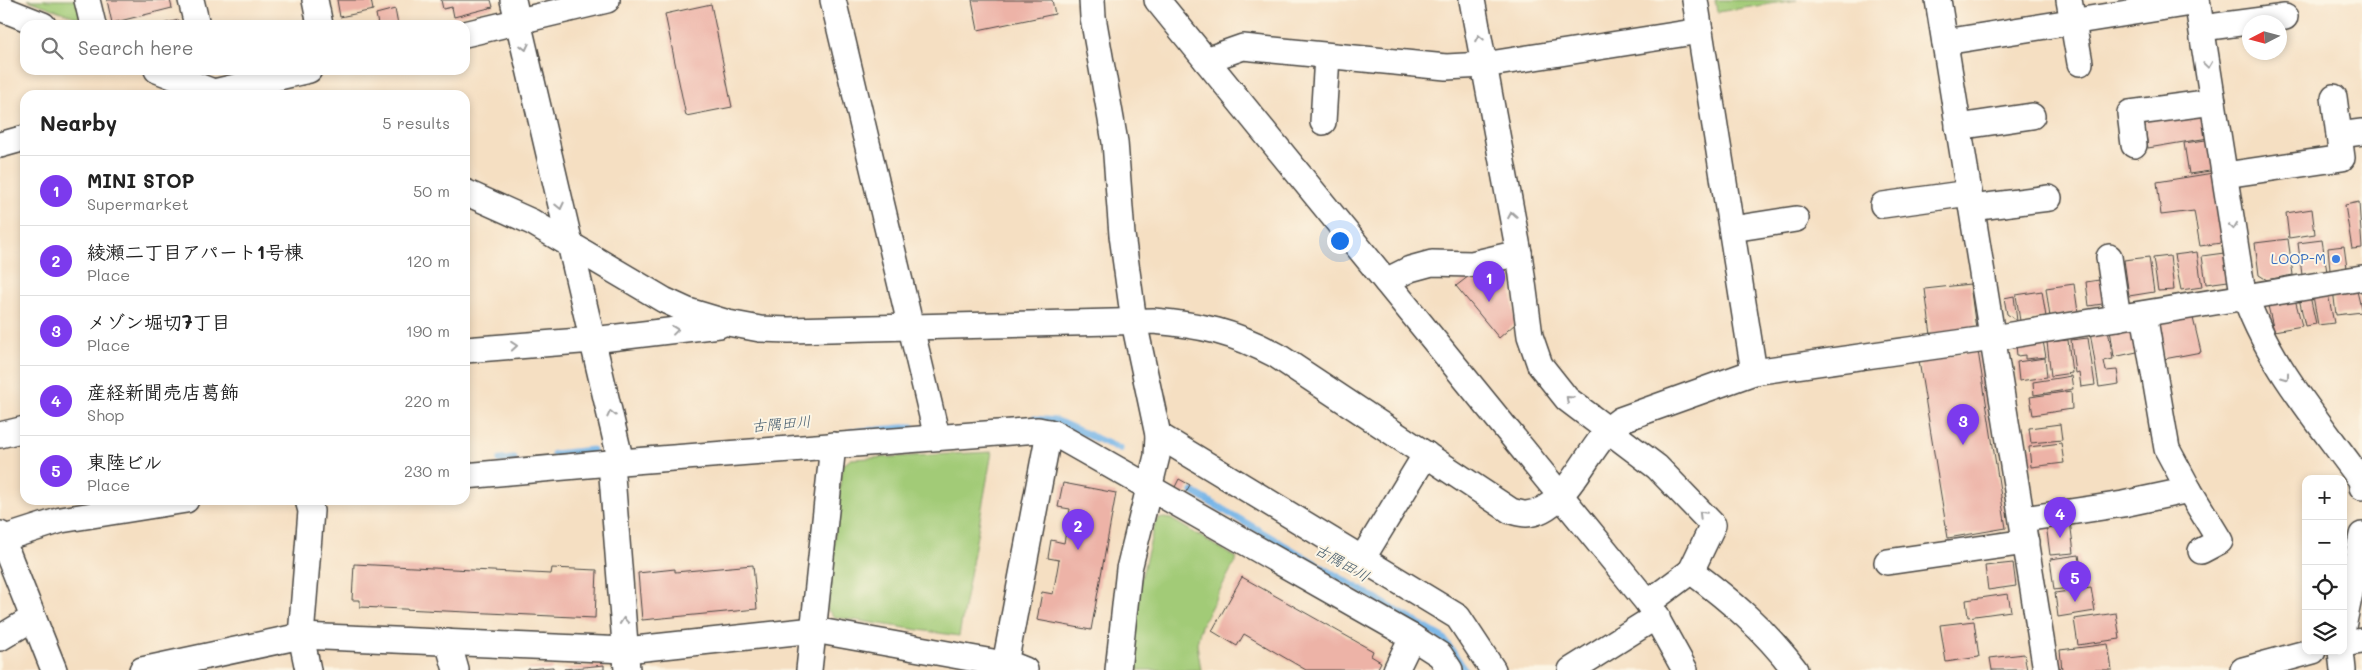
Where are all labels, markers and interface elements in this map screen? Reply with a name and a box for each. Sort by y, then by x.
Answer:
north arrow [2242,15,2287,60]
search box [20,20,470,75]
icon: search [38,34,66,62]
one-way arrow [1475,34,1485,43]
text: Search here [78,35,194,60]
one-way arrow [519,43,530,52]
one-way arrow [2202,62,2213,70]
text: Nearby [40,109,117,136]
text: 5 results [382,112,450,133]
text: MINI STOP [87,168,195,193]
text: 1 [52,180,60,201]
text: 50 m [413,180,450,201]
text: Supermarket [87,193,189,214]
one-way arrow [554,201,565,210]
one-way arrow [1507,211,1517,220]
one-way arrow [2227,222,2237,230]
your location [1327,228,1353,254]
text: 綾瀬二丁目アパート1号棟 [87,239,303,264]
place label: LOOP-M [2271,249,2326,268]
text: 2 [52,250,60,271]
text: 120 m [406,250,450,271]
marker: LOOP-M [2330,253,2342,265]
pin: 1 [1473,261,1505,302]
text: Place [87,264,130,285]
text: メゾン堀切7丁目 [87,309,231,334]
text: 3 [51,320,61,341]
text: 190 m [406,320,450,341]
one-way arrow [672,325,680,336]
text: Place [87,334,130,355]
one-way arrow [510,341,518,352]
one-way arrow [2280,371,2289,381]
text: 産経新聞売店葛飾 [87,379,239,404]
text: 4 [51,390,61,411]
text: 220 m [404,390,450,411]
one-way arrow [1565,396,1574,405]
text: Shop [87,404,124,425]
pin: 3 [1947,404,1979,445]
one-way arrow [606,410,617,419]
water label: 古隅田川 [750,410,812,436]
text: 東陸ビル [87,449,163,474]
text: 5 [51,460,61,481]
text: 230 m [404,460,450,481]
text: Place [87,474,130,495]
map controls [2302,475,2347,655]
button: + [2302,475,2347,520]
pin: 4 [2044,497,2076,538]
pin: 2 [1062,509,1094,550]
one-way arrow [1699,511,1708,520]
button: − [2302,520,2347,565]
water label: 古隅田川 [1312,538,1373,586]
pin: 5 [2059,561,2091,602]
button: locate [2302,565,2347,610]
button: layers [2302,610,2347,655]
one-way arrow [618,617,629,625]

